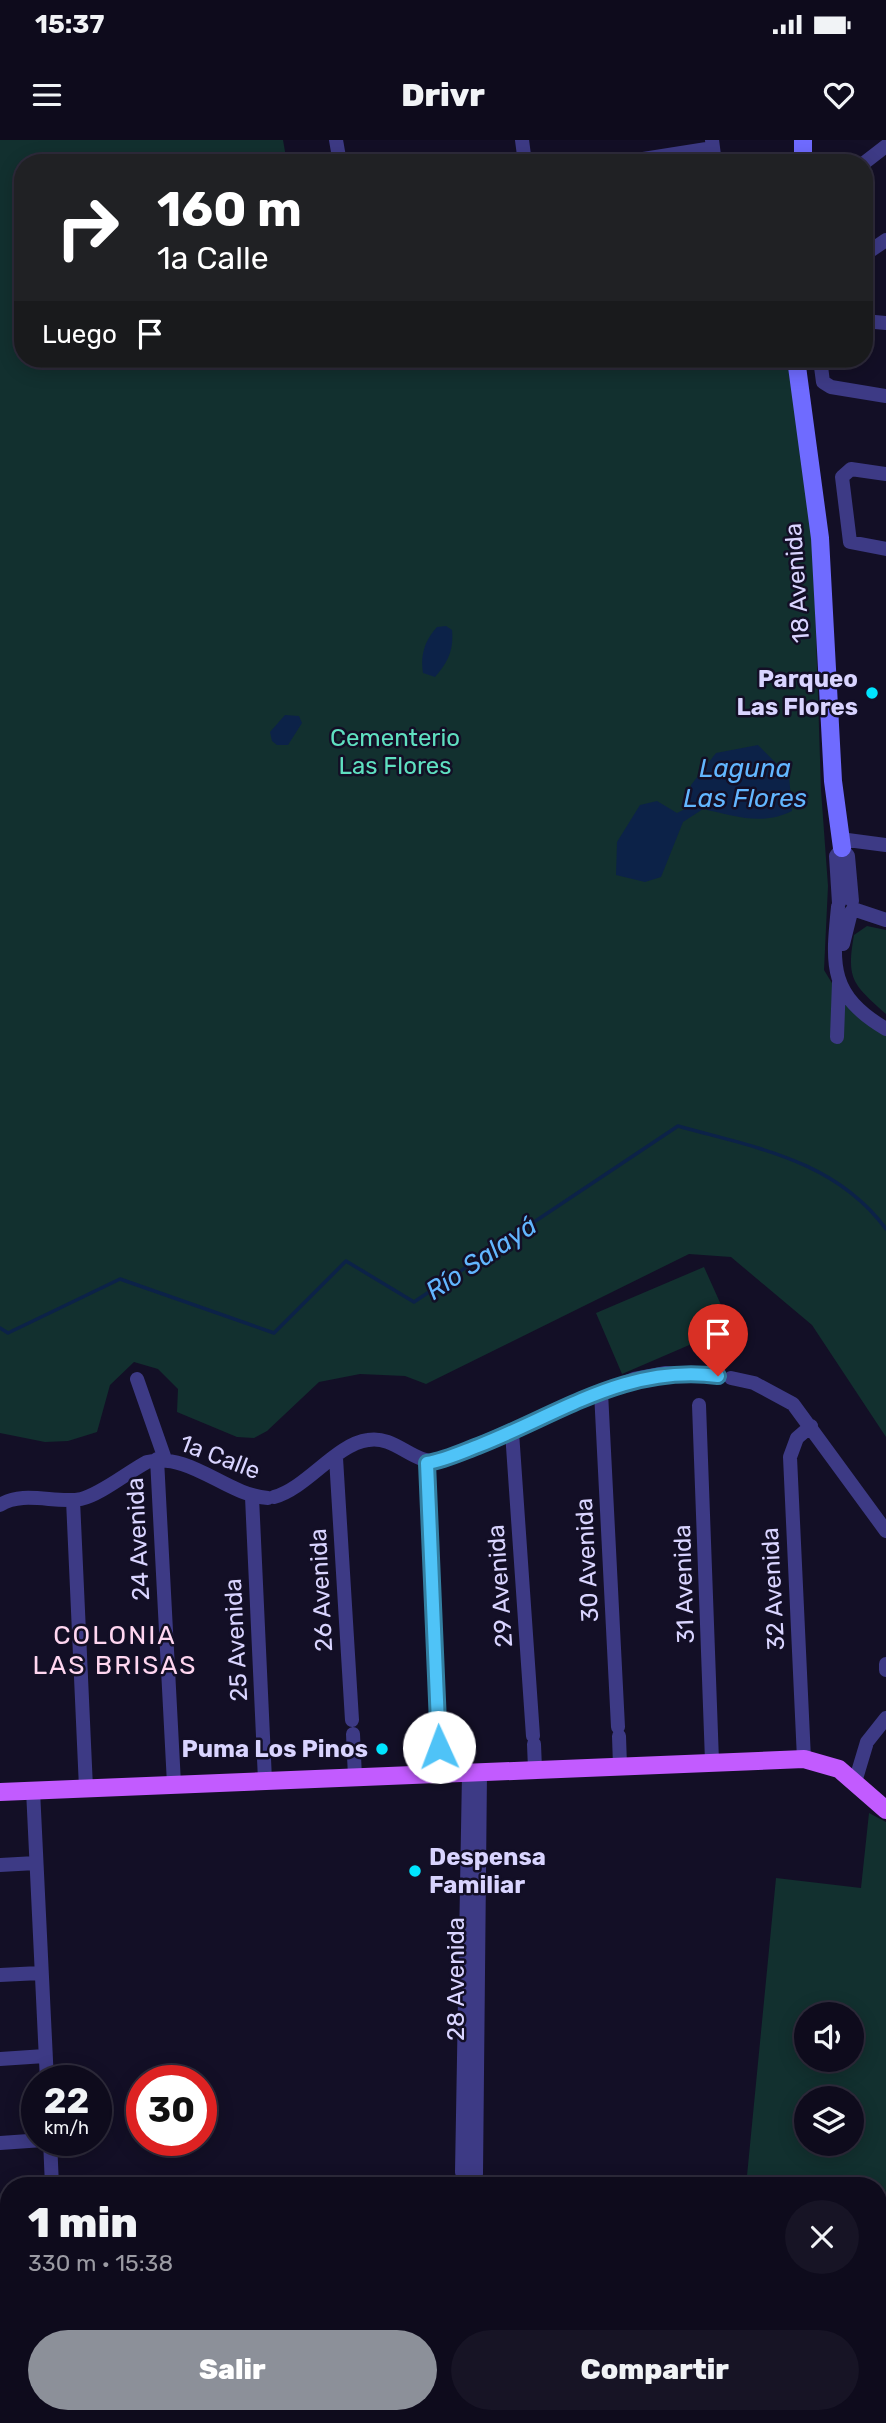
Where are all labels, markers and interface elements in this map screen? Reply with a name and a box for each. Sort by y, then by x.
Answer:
text: 15:37 [35,9,104,40]
icon: menu [28,76,66,114]
text: Drivr [401,76,485,114]
icon: heart [820,76,858,114]
text: 160 m [157,180,302,238]
icon: right [42,182,133,273]
text: 1a Calle [157,239,269,277]
icon: arrive [131,315,169,353]
text: Luego [42,319,117,350]
street label: 18 Avenida [779,522,815,644]
place label: Parqueo Las Flores [736,665,858,721]
marker: Parqueo Las Flores [864,685,880,701]
park label: Cementerio Las Flores [330,724,460,780]
water label: Laguna Las Flores [683,753,807,814]
water label: Río Salayá [420,1210,543,1307]
pin [688,1304,748,1376]
icon: arrive [699,1315,737,1353]
street label: 1a Calle [176,1429,264,1485]
street label: 24 Avenida [121,1477,155,1601]
street label: 30 Avenida [570,1497,604,1623]
street label: 29 Avenida [482,1524,518,1648]
street label: 31 Avenida [668,1524,700,1644]
street label: 32 Avenida [756,1527,790,1651]
street label: 26 Avenida [304,1528,338,1652]
street label: 25 Avenida [219,1578,253,1702]
district label: COLONIA LAS BRISAS [32,1620,198,1681]
position arrow [402,1710,476,1784]
place label: Puma Los Pinos [181,1735,368,1763]
marker: Puma Los Pinos [374,1741,390,1757]
place label: Despensa Familiar [429,1843,546,1899]
marker: Despensa Familiar [407,1863,423,1879]
street label: 28 Avenida [442,1917,470,2041]
map controls [794,2002,864,2156]
button: sound [794,2002,864,2072]
speed limit sign: 30 [126,2065,217,2156]
text: 22 [44,2080,89,2122]
button: layers [794,2086,864,2156]
text: km/h [44,2117,89,2139]
text: 1 min [28,2198,138,2248]
button: close [785,2200,859,2274]
text: 330 m · 15:38 [28,2249,173,2277]
button: Salir [28,2330,437,2410]
button: Compartir [451,2330,859,2410]

